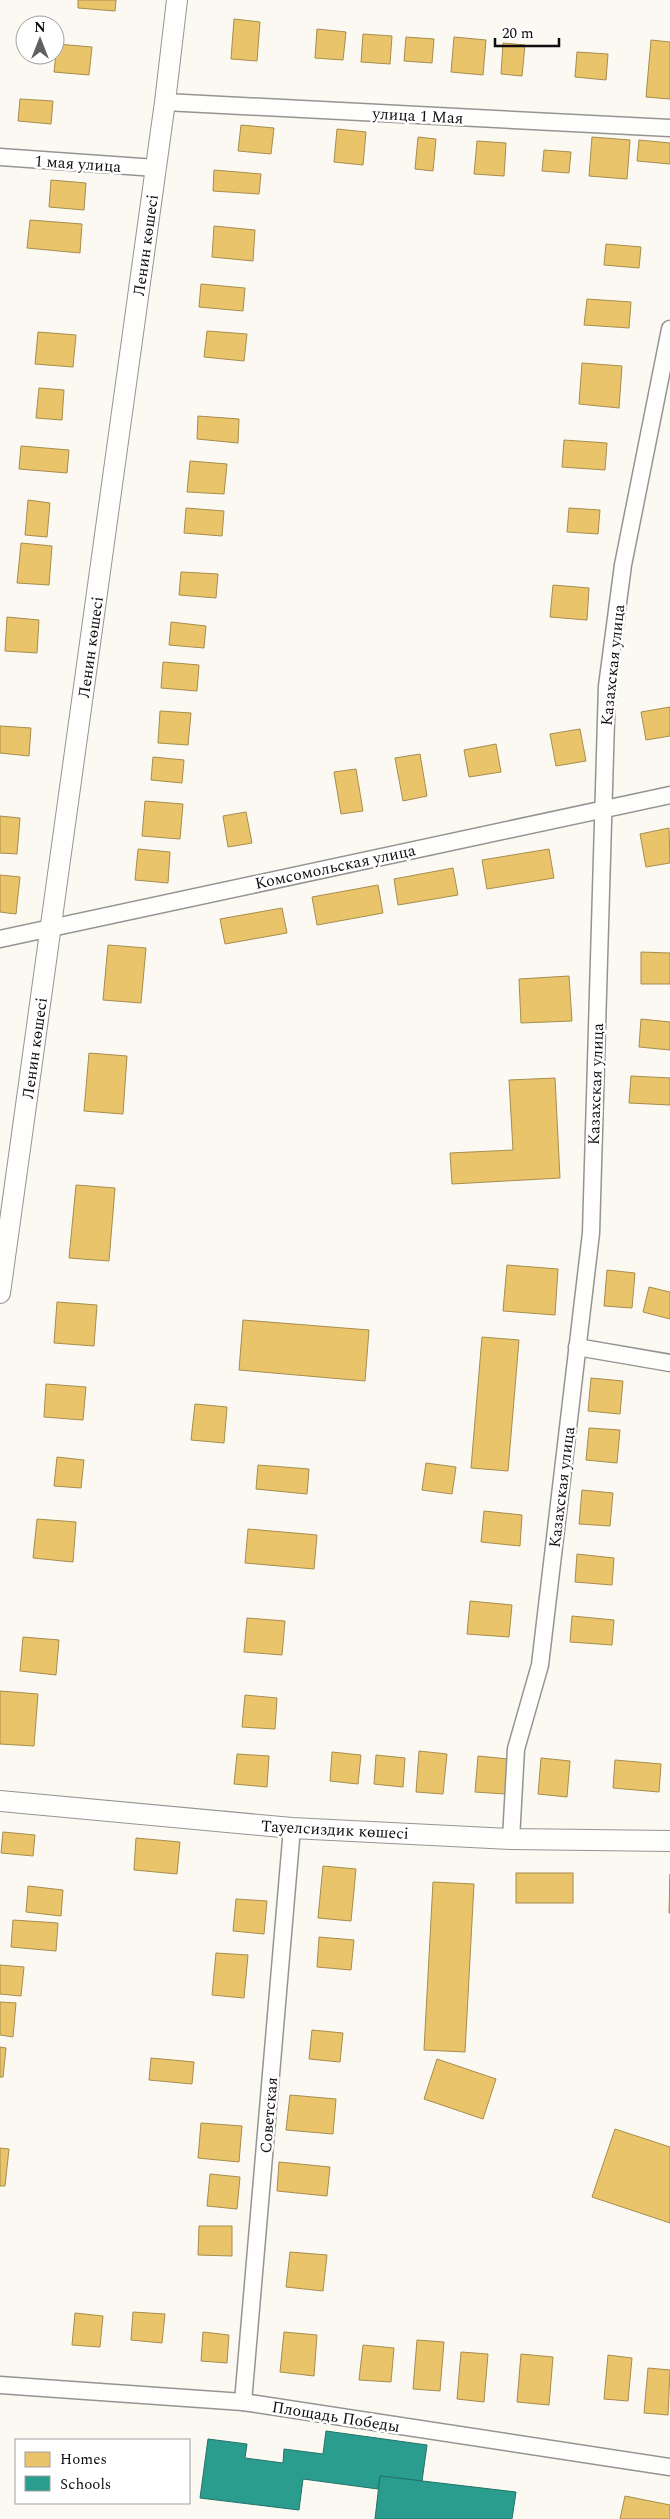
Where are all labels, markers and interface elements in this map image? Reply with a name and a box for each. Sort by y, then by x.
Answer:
north arrow [15,15,65,65]
scale bar [495,15,559,47]
text: N [34,17,46,38]
text: 20 m [502,22,534,45]
street label: улица 1 Мая [371,102,464,130]
street label: 1 мая улица [34,149,122,179]
street label: Ленин көшесі [127,193,165,297]
street label: Ленин көшесі [72,595,110,699]
street label: Казахская улица [595,603,631,727]
street label: Комсомольская улица [253,838,418,896]
street label: Ленин көшесі [16,996,54,1100]
street label: Казахская улица [582,1023,610,1145]
street label: Казахская улица [543,1425,581,1549]
street label: Тауелсиздик көшесі [260,1814,409,1846]
street label: Советская [254,2076,284,2154]
street label: Площадь Победы [270,2395,402,2439]
legend [15,2439,190,2504]
text: Homes [60,2448,107,2471]
text: Schools [60,2473,111,2496]

